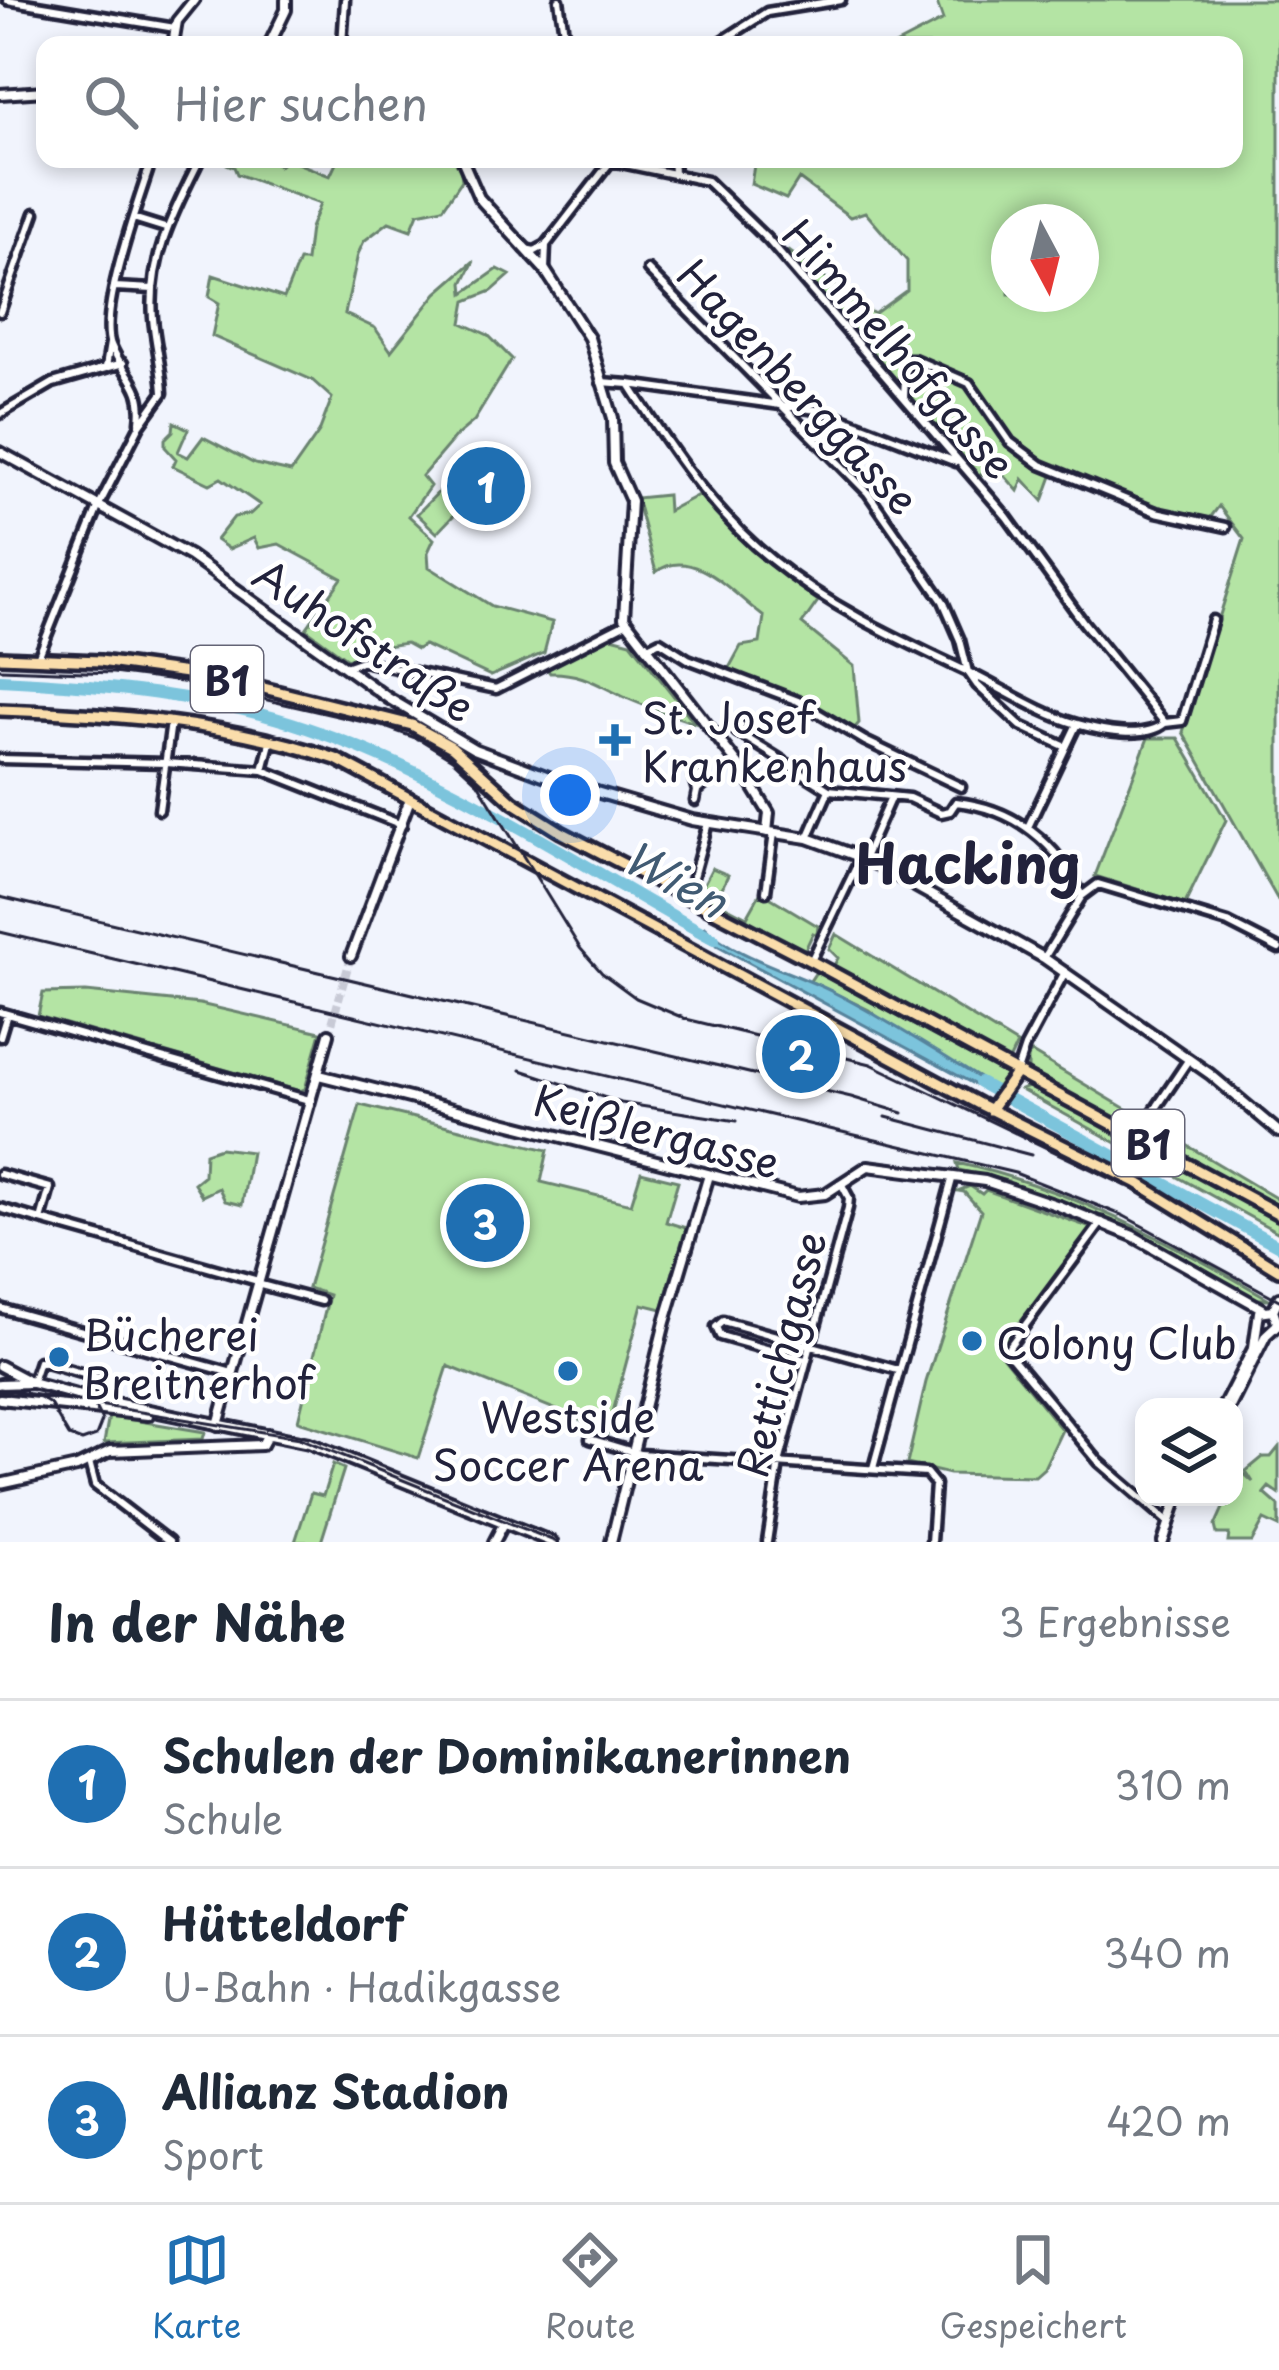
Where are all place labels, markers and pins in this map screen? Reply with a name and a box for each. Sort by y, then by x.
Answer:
pin: 1 [447,441,525,531]
place label: St. Josef Krankenhaus [642,685,907,796]
marker: St. Josef Krankenhaus [599,724,631,756]
pin: 2 [762,1009,840,1099]
pin: 3 [446,1178,524,1268]
place label: Bücherei Breitnerhof [83,1302,316,1413]
place label: Colony Club [996,1310,1237,1373]
marker: Colony Club [959,1328,985,1354]
marker: Bücherei Breitnerhof [46,1344,72,1370]
marker: Westside Soccer Arena [555,1358,581,1384]
place label: Westside Soccer Arena [432,1384,704,1495]

